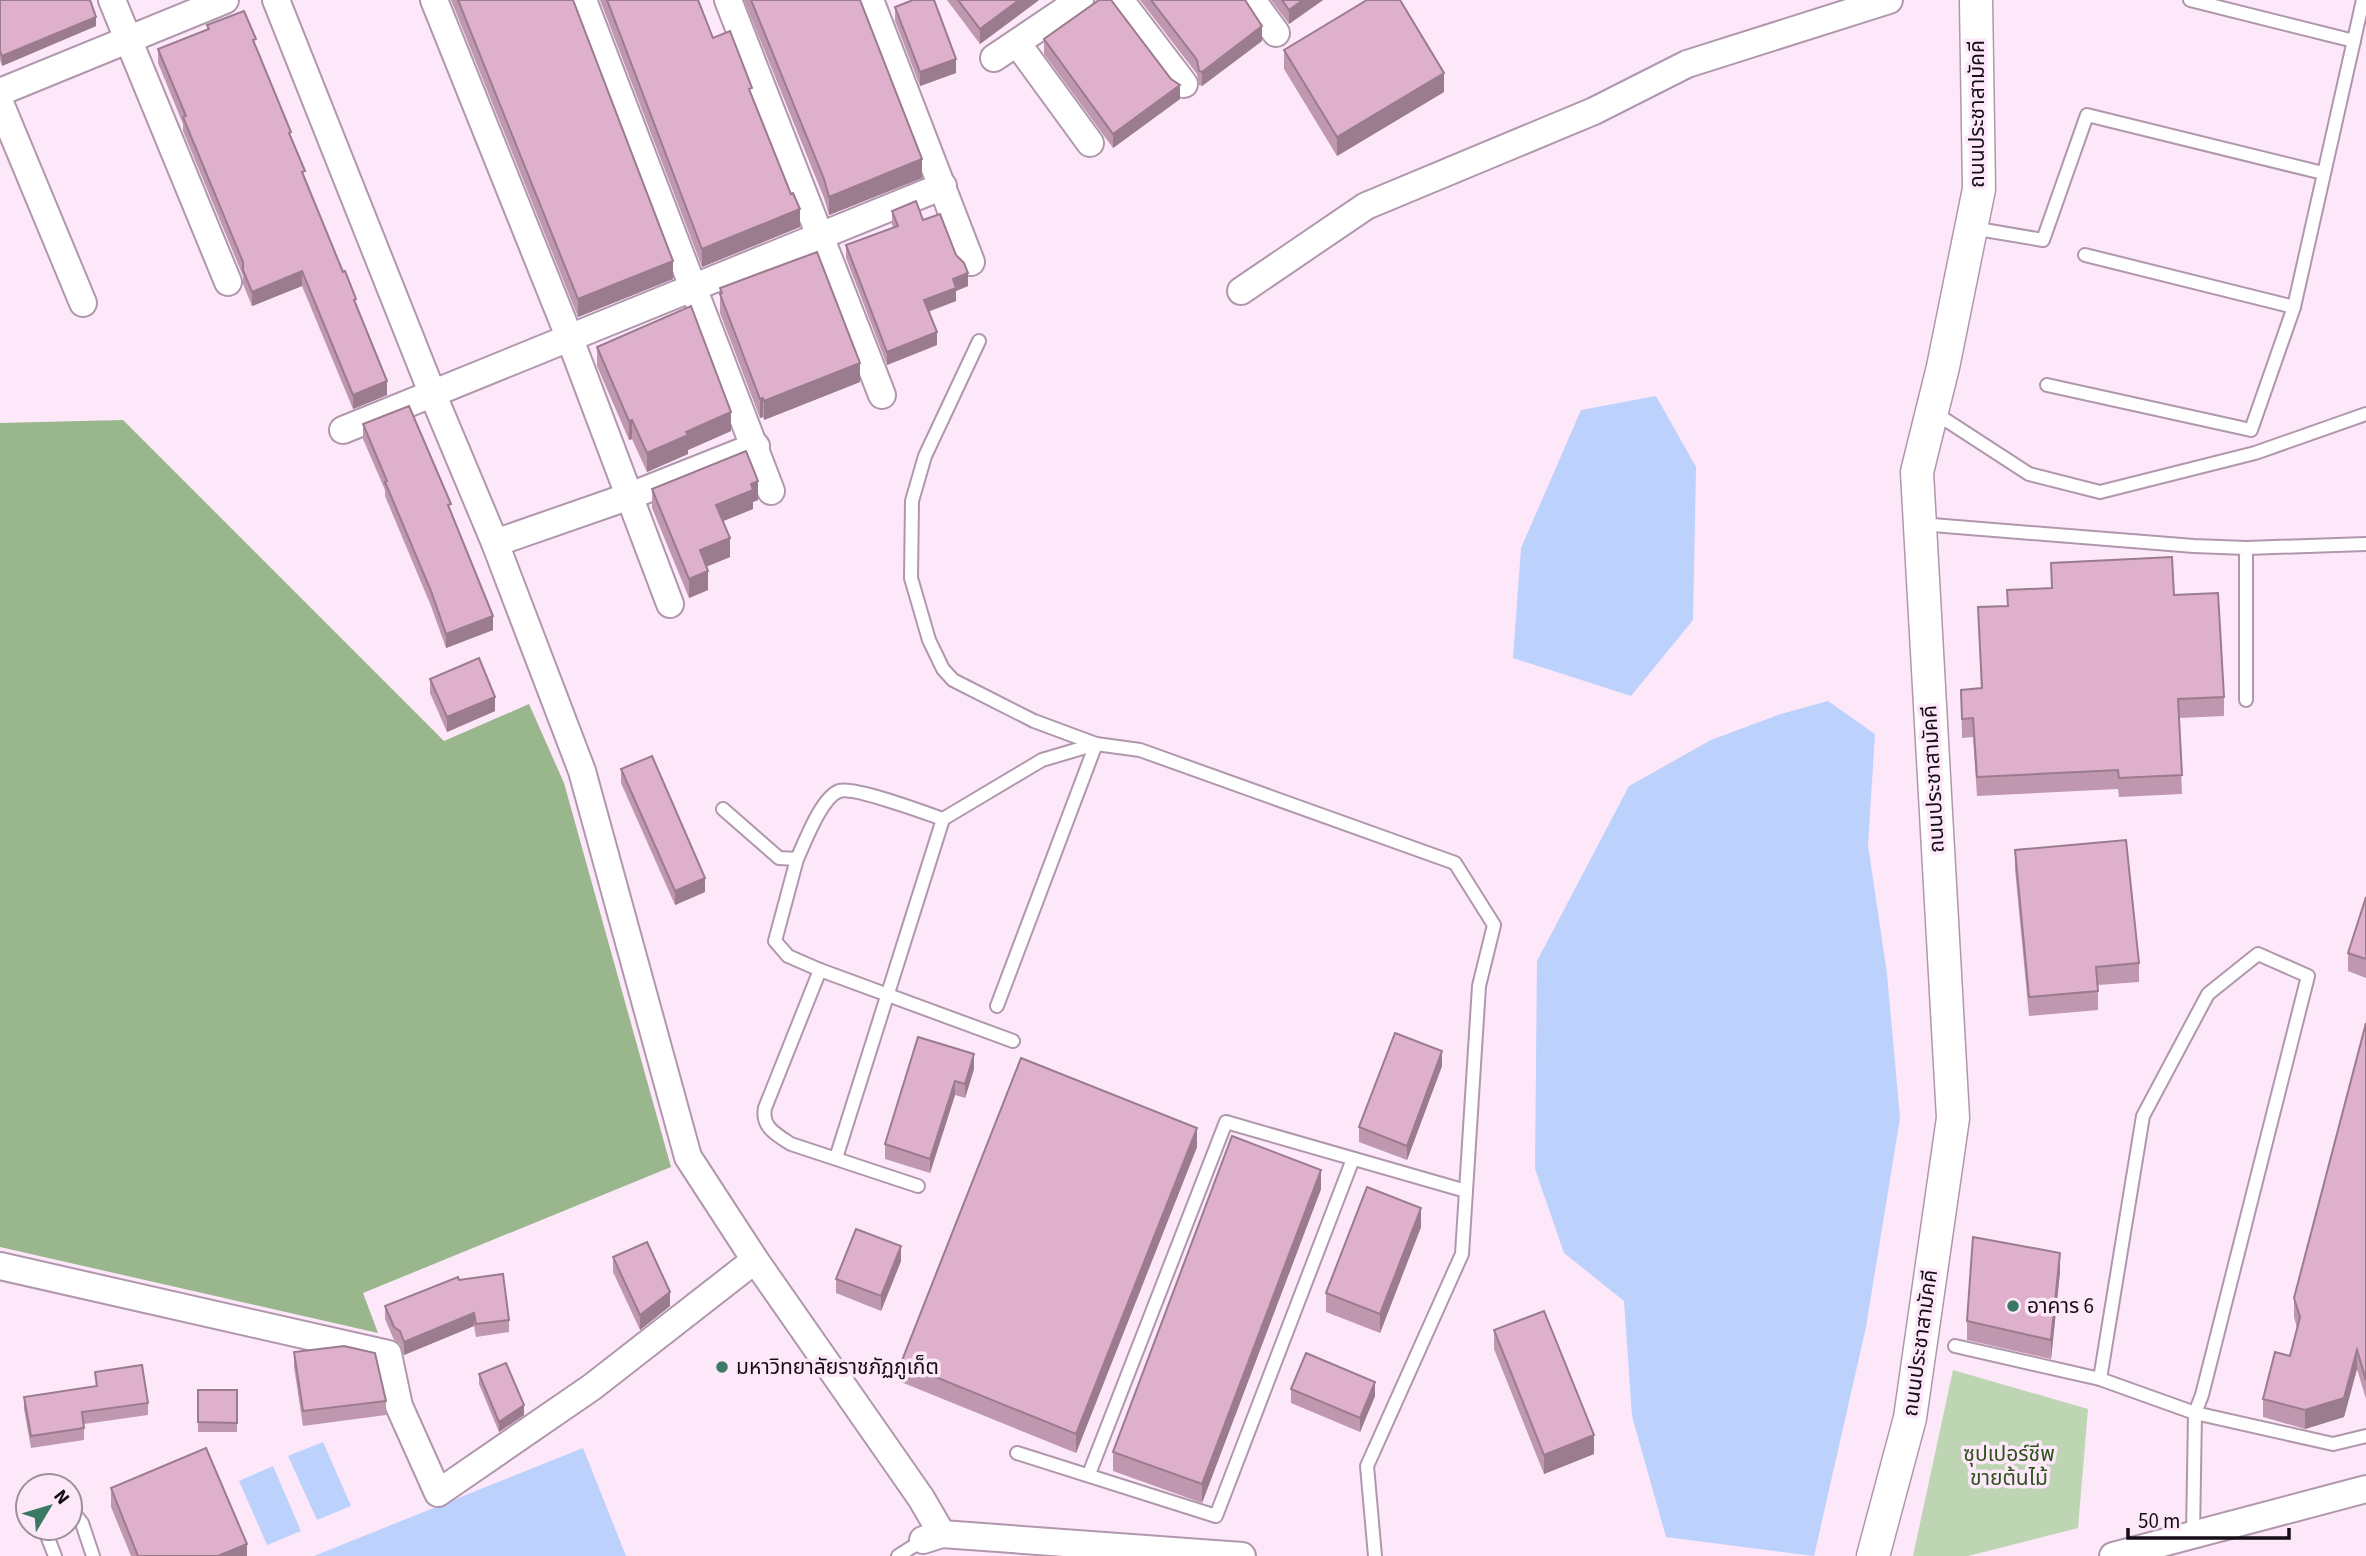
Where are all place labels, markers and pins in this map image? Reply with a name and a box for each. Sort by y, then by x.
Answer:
place label: อาคาร 6 [2027,1291,2094,1321]
marker: อาคาร 6 [2005,1298,2021,1314]
place label: มหาวิทยาลัยราชภัฏภูเก็ต [736,1352,939,1382]
marker: มหาวิทยาลัยราชภัฏภูเก็ต [714,1359,730,1375]

